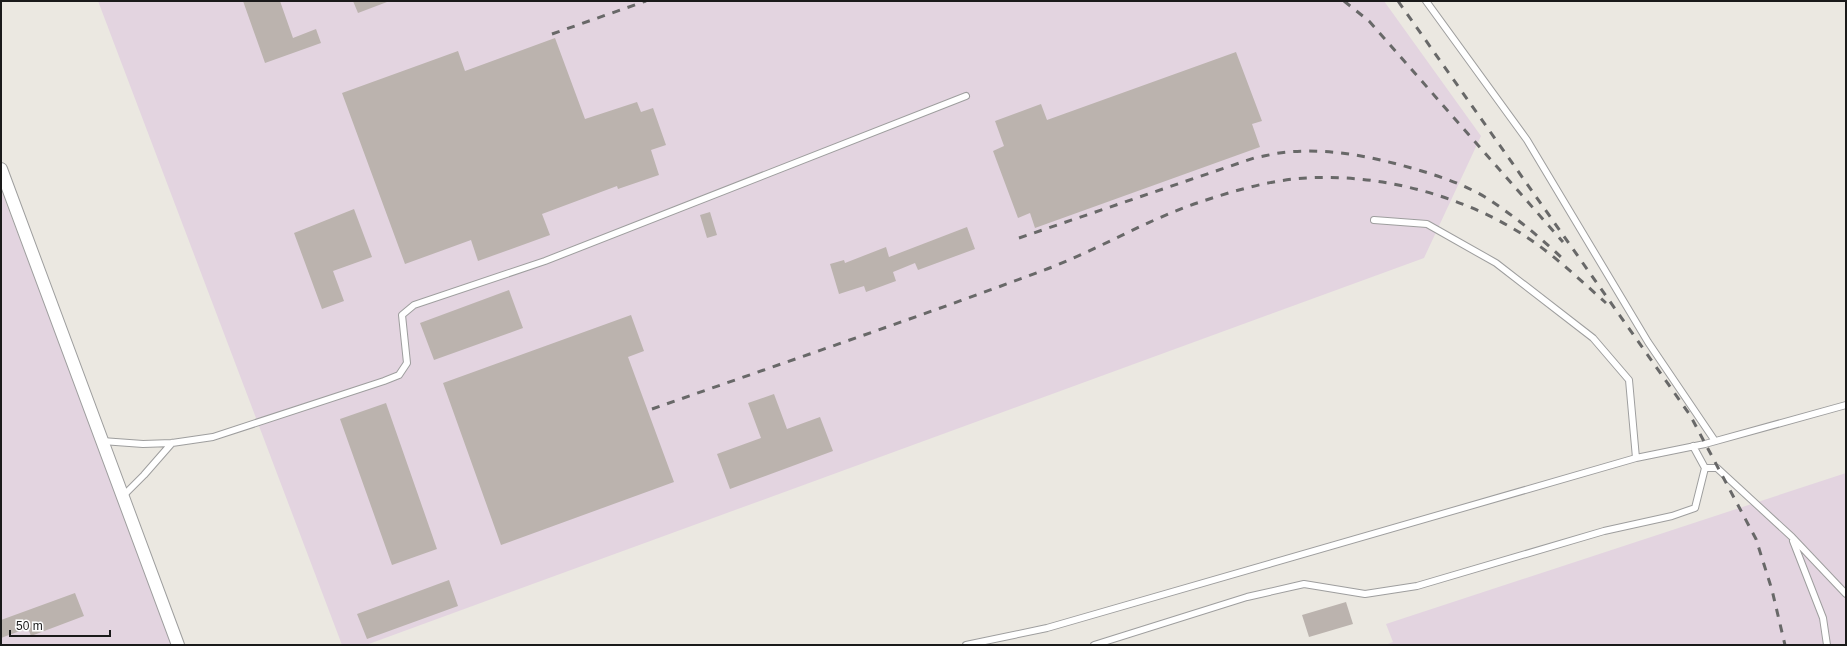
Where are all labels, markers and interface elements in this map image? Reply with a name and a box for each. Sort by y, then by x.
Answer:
scale bar [10,612,110,638]
text: 50 m [16,619,43,633]

